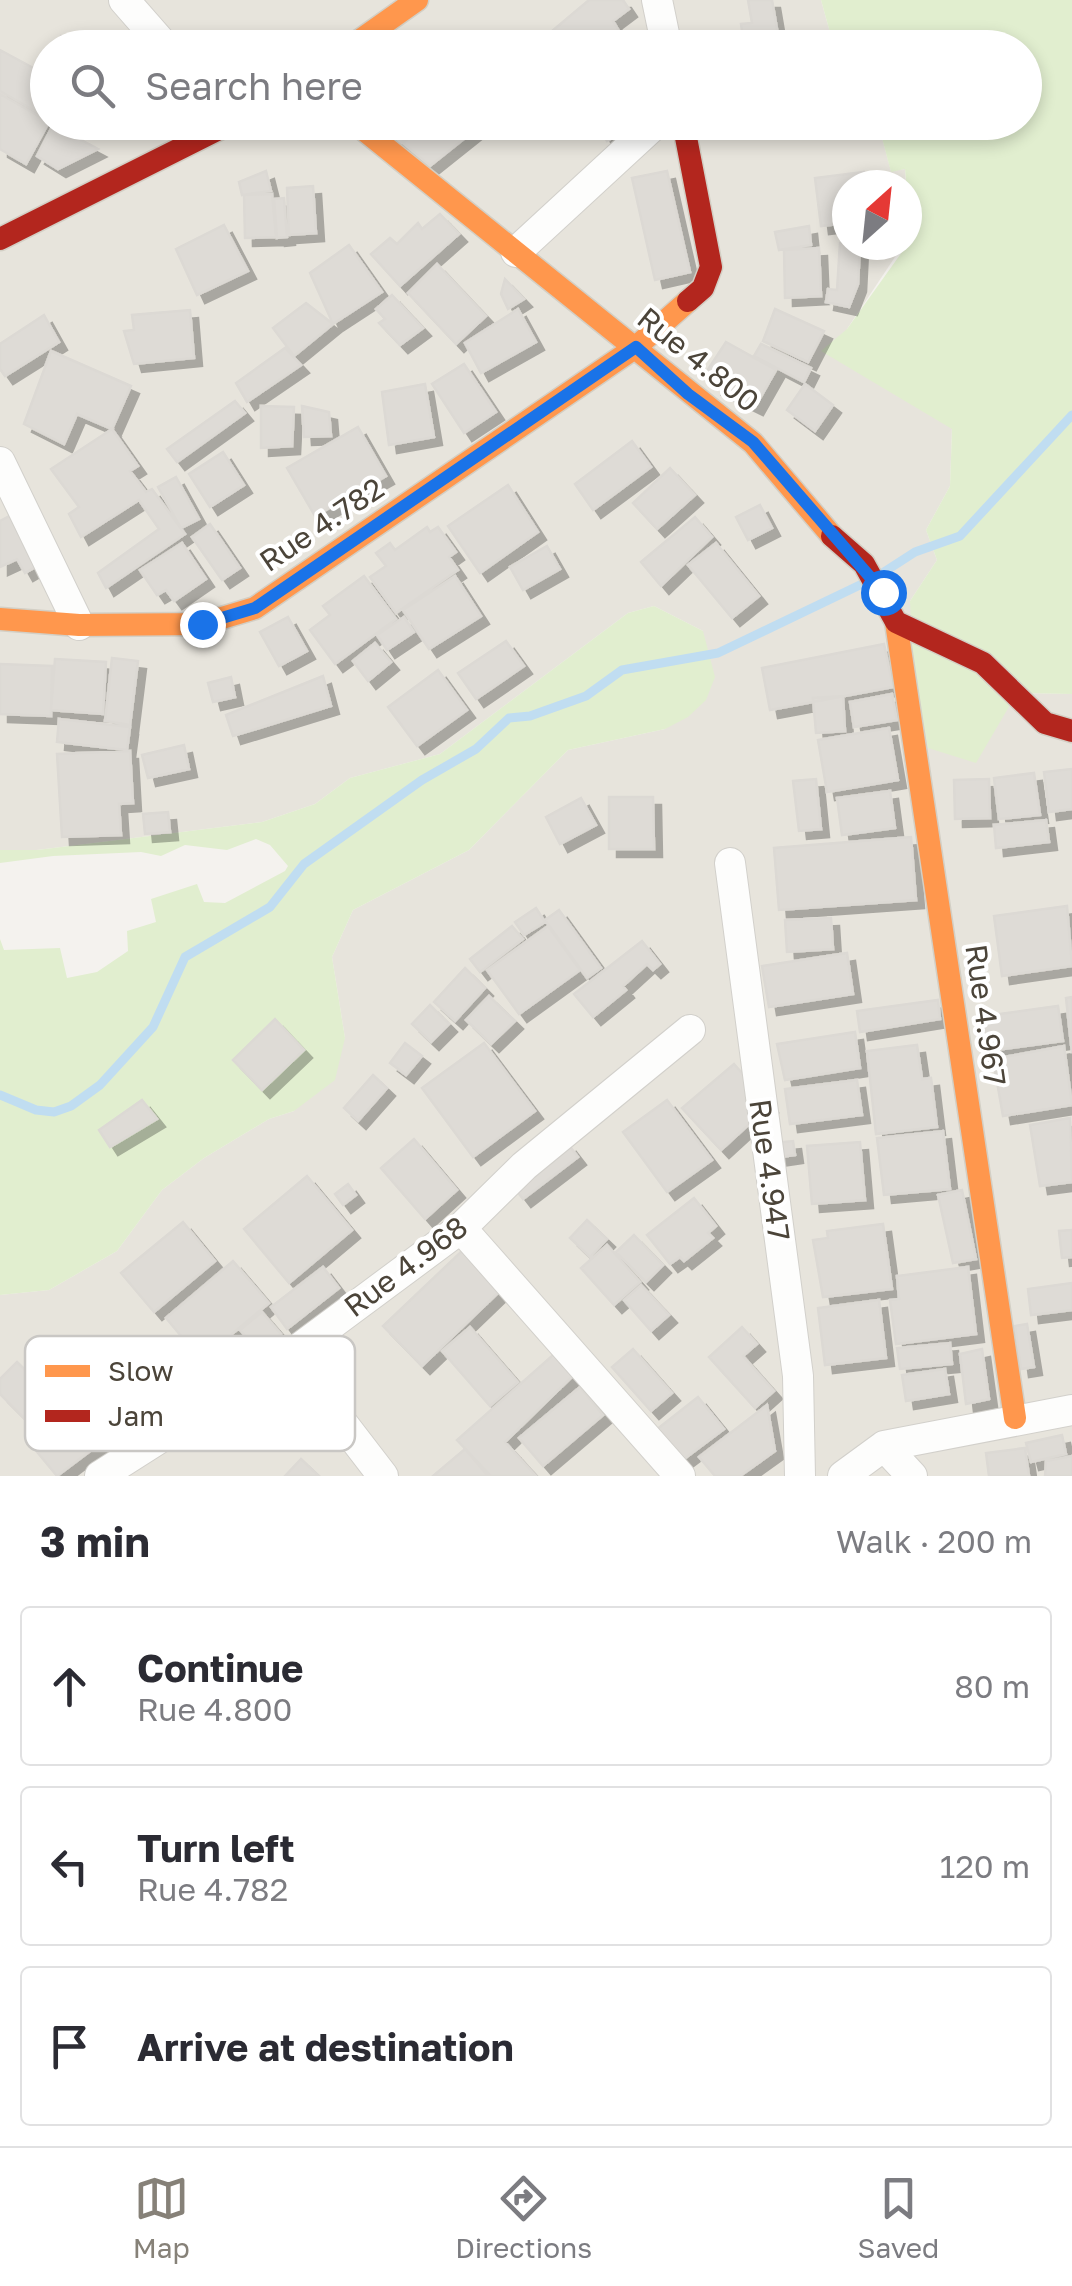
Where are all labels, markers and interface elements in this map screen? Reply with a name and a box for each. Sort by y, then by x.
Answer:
search box [30,30,1042,140]
icon: search [65,58,120,113]
text: Search here [145,63,363,108]
north arrow [832,170,922,260]
street label: Rue 4.800 [631,299,767,419]
street label: Rue 4.782 [253,470,390,579]
route start [861,570,907,616]
route end [180,602,226,648]
street label: Rue 4.967 [958,942,1014,1088]
street label: Rue 4.947 [742,1097,798,1243]
street label: Rue 4.968 [337,1208,474,1324]
legend [25,1336,355,1451]
text: Slow [108,1354,174,1387]
text: Jam [108,1399,164,1432]
text: 3 min [40,1516,150,1566]
text: Walk · 200 m [836,1522,1032,1560]
text: Continue [137,1645,303,1690]
icon: ahead [42,1659,97,1714]
text: 80 m [954,1667,1030,1705]
text: Rue 4.800 [137,1690,292,1728]
text: Turn left [137,1825,295,1870]
icon: left [42,1839,97,1894]
text: 120 m [940,1847,1030,1885]
text: Rue 4.782 [137,1870,288,1908]
icon: arrive [42,2019,97,2074]
text: Arrive at destination [137,2024,514,2069]
tab: Map [133,2171,190,2264]
tab: Directions [455,2171,592,2264]
tab: Saved [857,2171,939,2264]

